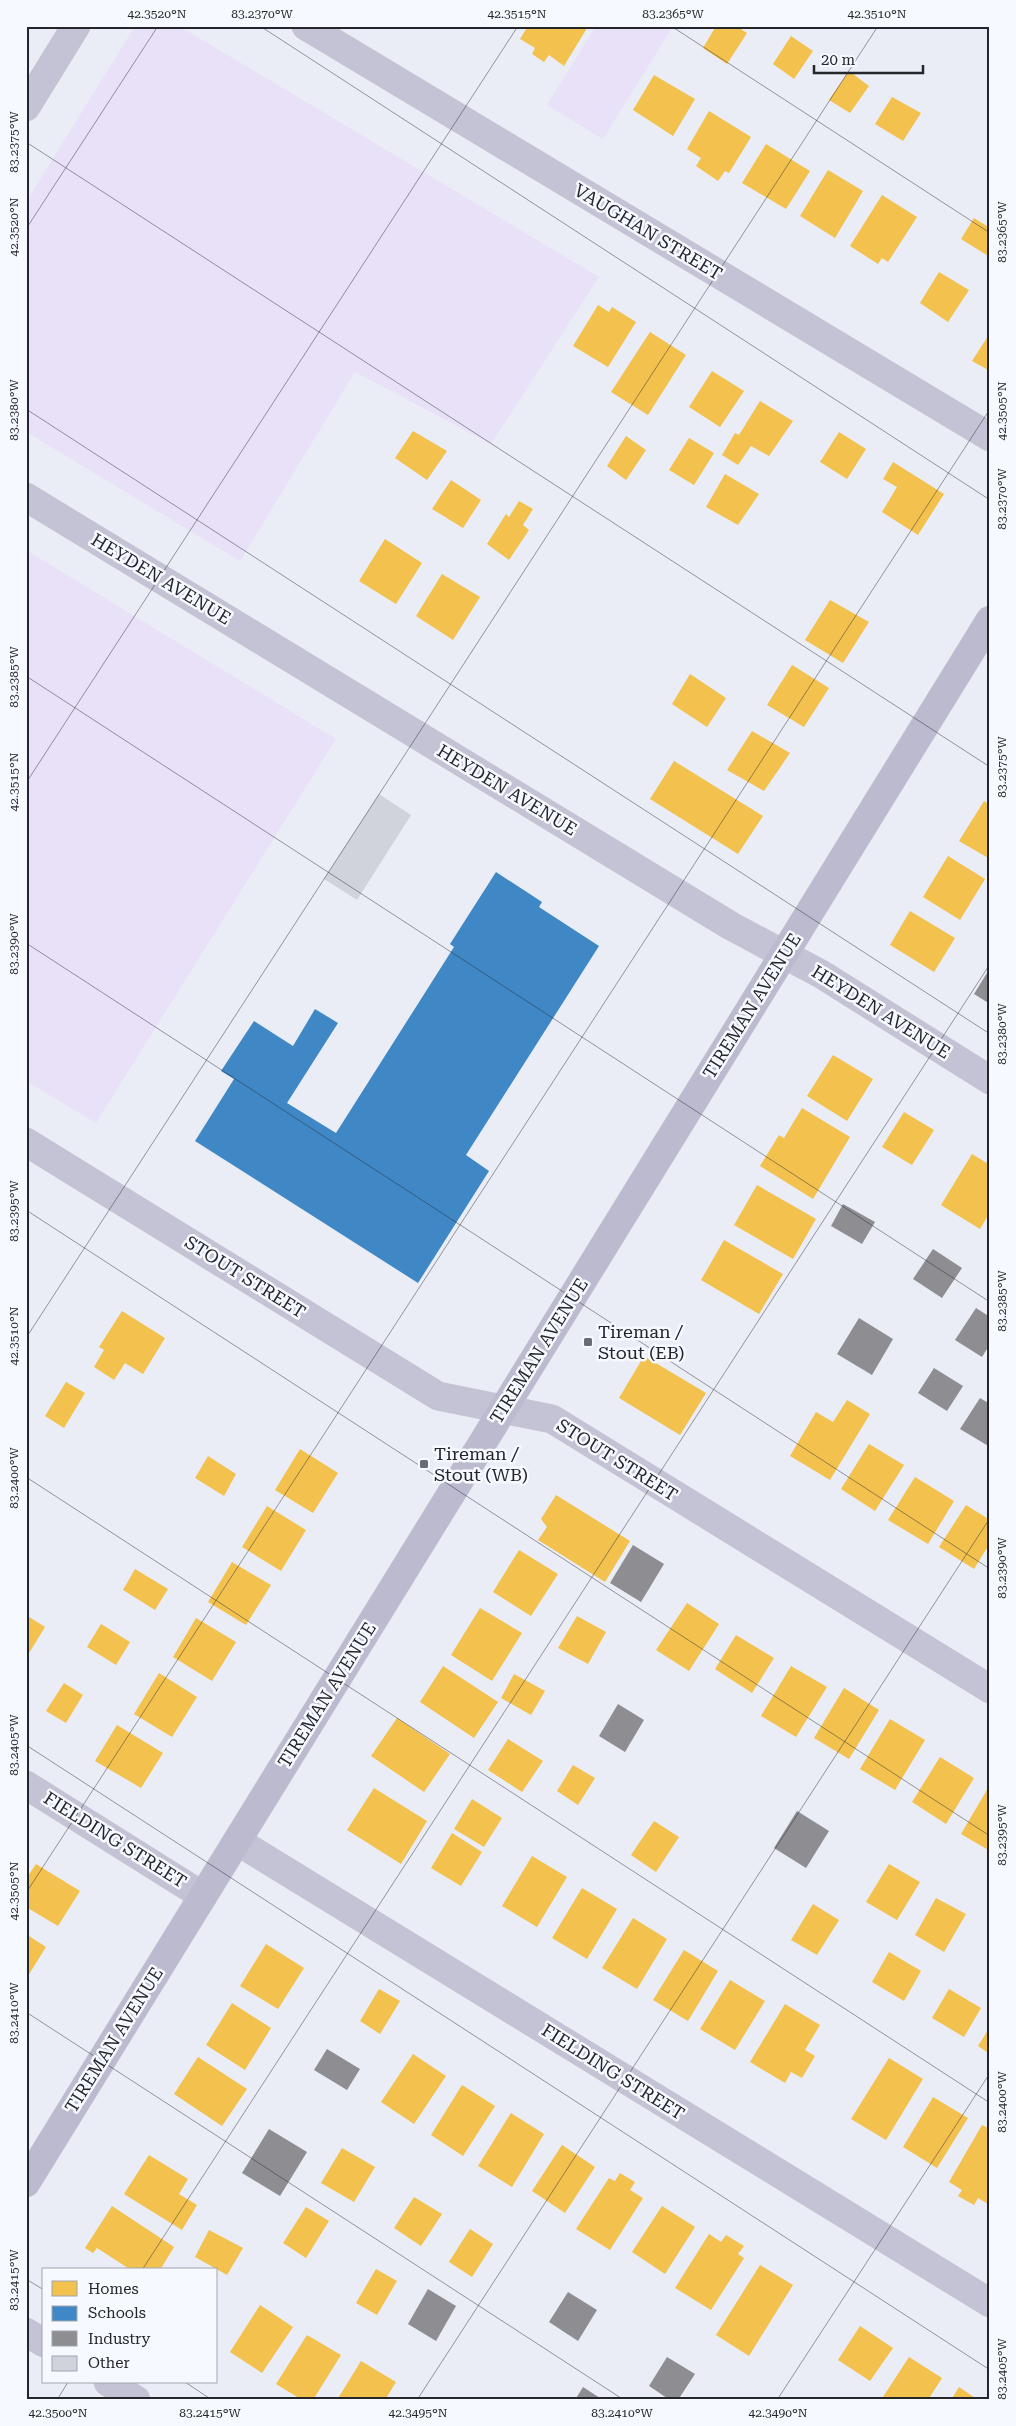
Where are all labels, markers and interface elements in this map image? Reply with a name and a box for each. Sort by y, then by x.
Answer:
text: 42.3520°N [128,7,187,21]
text: 83.2370°W [231,7,294,21]
text: 42.3515°N [488,7,547,21]
text: 83.2365°W [642,7,705,21]
text: 42.3510°N [848,7,907,21]
scale bar [814,42,922,74]
text: 20 m [821,51,856,69]
text: 83.2375°W [7,110,21,173]
street label: VAUGHAN STREET [571,179,726,284]
text: 42.3520°N [7,197,21,256]
text: 83.2365°W [995,200,1009,263]
text: 83.2380°W [7,378,21,441]
text: 42.3505°N [995,381,1009,440]
text: 83.2370°W [995,467,1009,530]
street label: HEYDEN AVENUE [88,529,235,629]
text: 83.2385°W [7,645,21,708]
text: 83.2375°W [995,735,1009,798]
street label: HEYDEN AVENUE [434,740,581,840]
text: 42.3515°N [7,752,21,811]
text: 83.2390°W [7,912,21,975]
street label: TIREMAN AVENUE [698,929,805,1082]
street label: HEYDEN AVENUE [808,961,954,1063]
text: 83.2380°W [995,1002,1009,1065]
text: 83.2395°W [7,1179,21,1242]
street label: STOUT STREET [181,1231,310,1322]
text: 83.2385°W [995,1269,1009,1332]
street label: TIREMAN AVENUE [485,1274,592,1427]
text: 42.3510°N [7,1306,21,1365]
place label: Tireman / Stout (EB) [598,1321,684,1363]
marker: Tireman / Stout (EB) [582,1336,594,1348]
street label: STOUT STREET [553,1414,682,1505]
place label: Tireman / Stout (WB) [434,1443,528,1485]
text: 83.2400°W [7,1446,21,1509]
marker: Tireman / Stout (WB) [418,1458,430,1470]
text: 83.2390°W [995,1536,1009,1599]
street label: TIREMAN AVENUE [273,1618,380,1771]
text: 83.2405°W [7,1713,21,1776]
street label: FIELDING STREET [40,1787,190,1892]
text: 83.2395°W [995,1803,1009,1866]
text: 42.3505°N [7,1861,21,1920]
street label: TIREMAN AVENUE [60,1963,167,2116]
text: 83.2410°W [7,1981,21,2044]
street label: FIELDING STREET [538,2019,688,2124]
text: 83.2400°W [995,2070,1009,2133]
text: 83.2415°W [7,2248,21,2311]
legend [42,2268,218,2384]
text: Homes [88,2280,139,2298]
text: Schools [88,2304,146,2322]
text: Industry [88,2330,150,2348]
text: 83.2405°W [995,2337,1009,2400]
text: Other [88,2354,130,2372]
text: 42.3500°N [29,2406,88,2420]
text: 83.2415°W [179,2406,242,2420]
text: 42.3495°N [389,2406,448,2420]
text: 83.2410°W [591,2406,654,2420]
text: 42.3490°N [749,2406,808,2420]

